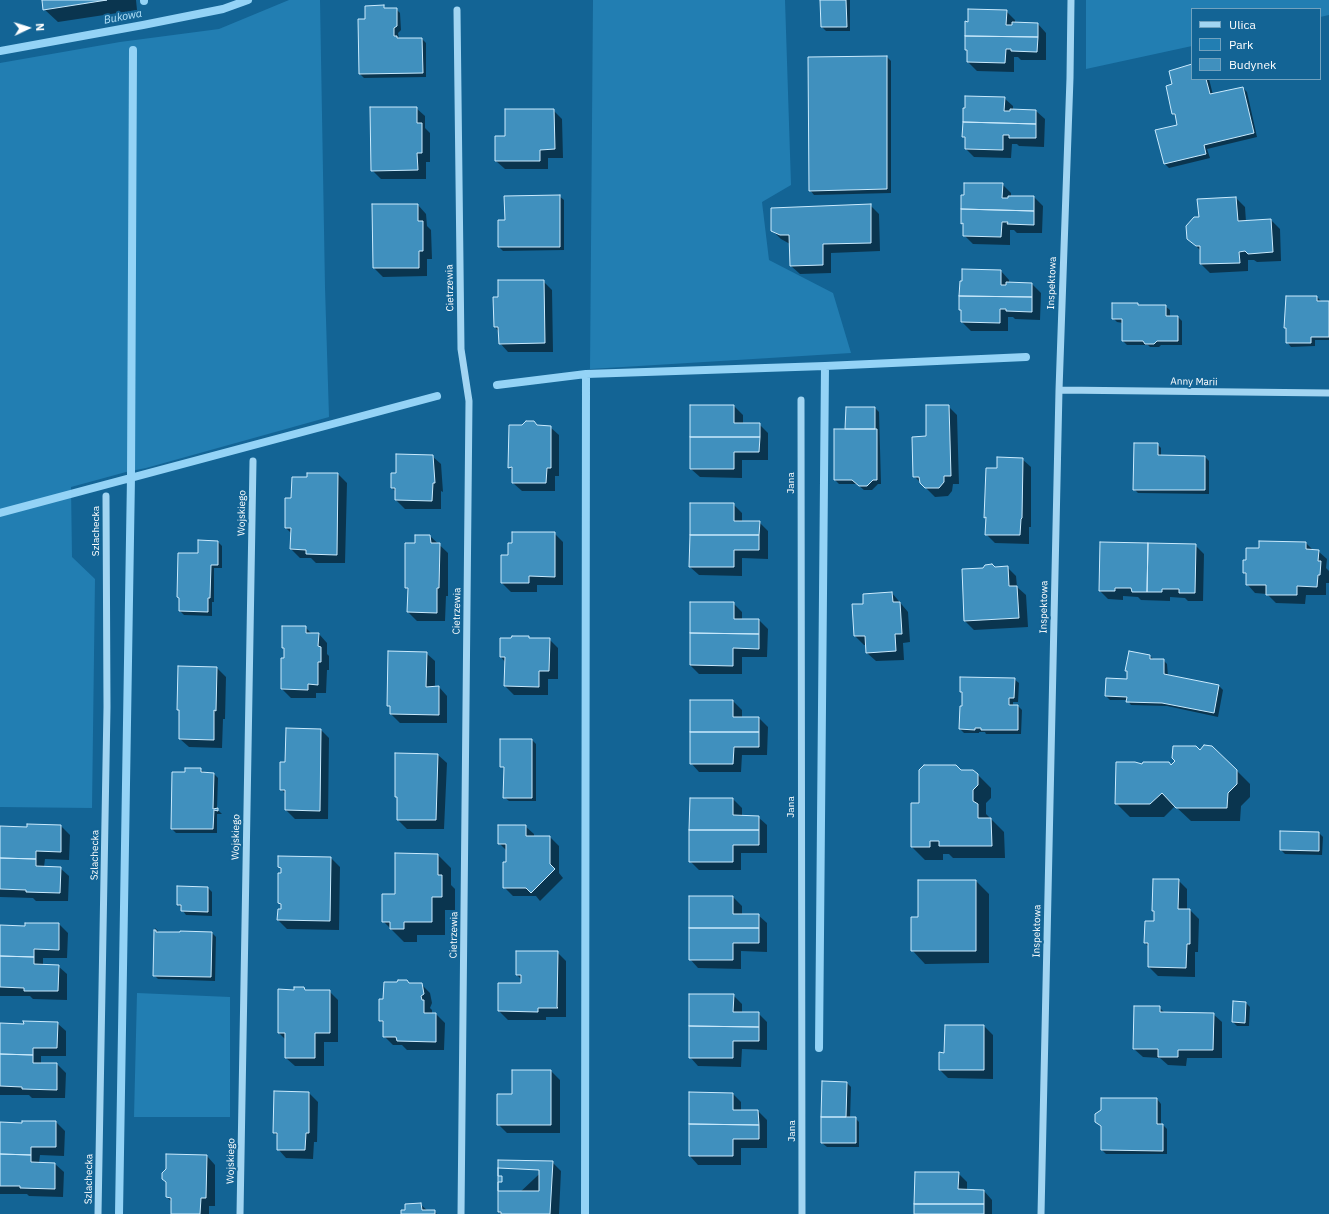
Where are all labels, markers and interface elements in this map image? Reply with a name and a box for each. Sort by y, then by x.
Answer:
water label: Bukowa [103,7,143,27]
north arrow [8,8,48,48]
legend [1191,8,1321,80]
text: Ulica [1229,17,1256,32]
text: N [33,23,47,32]
text: Park [1229,37,1253,52]
text: Budynek [1229,57,1276,72]
street label: Inspektowa [1045,256,1059,310]
street label: Cietrzewia [444,264,456,312]
street label: Anny Marii [1170,376,1218,388]
street label: Jana [785,472,797,494]
street label: Wojskiego [236,490,248,536]
street label: Szlachecka [90,506,102,556]
street label: Inspektowa [1038,580,1050,634]
street label: Cietrzewia [451,587,463,635]
street label: Jana [785,796,797,818]
street label: Wojskiego [230,814,242,860]
street label: Szlachecka [89,830,101,880]
street label: Inspektowa [1031,904,1043,958]
street label: Cietrzewia [448,911,460,959]
street label: Jana [786,1120,798,1142]
street label: Wojskiego [225,1138,237,1184]
street label: Szlachecka [83,1154,95,1204]

